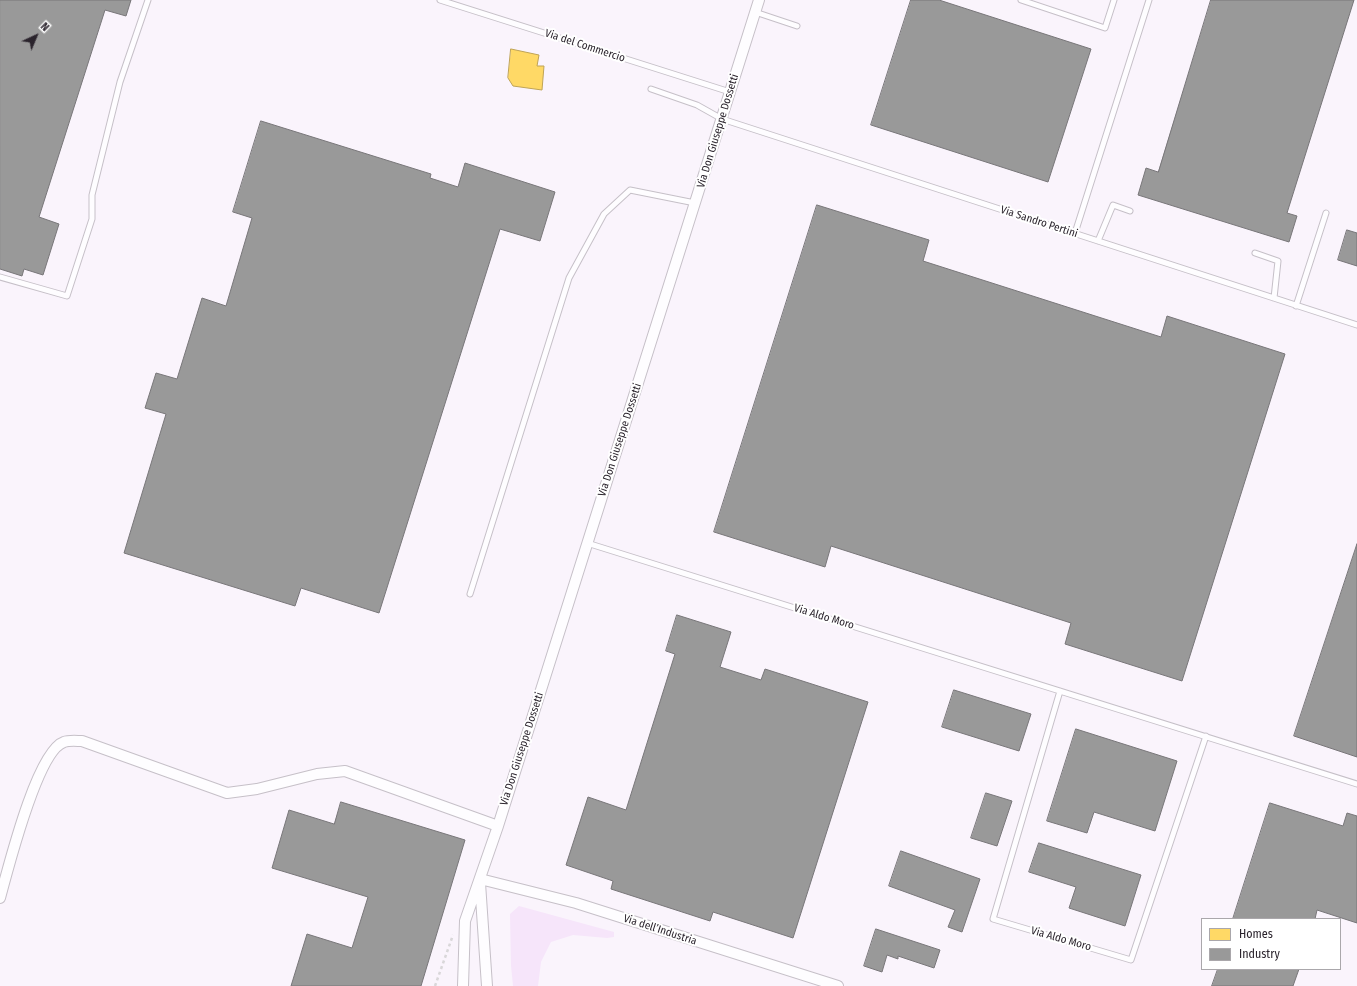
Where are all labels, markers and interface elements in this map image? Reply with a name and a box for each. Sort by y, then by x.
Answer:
north arrow [16,16,56,56]
text: N [38,20,52,34]
street label: Via del Commercio [543,27,627,65]
street label: Via Don Giuseppe Dossetti [694,72,742,190]
street label: Via Sandro Pertini [999,203,1079,241]
street label: Via Don Giuseppe Dossetti [595,382,645,498]
street label: Via Aldo Moro [792,602,856,632]
street label: Via Don Giuseppe Dossetti [497,691,547,807]
street label: Via dell’Industria [622,912,698,948]
legend [1201,918,1341,970]
street label: Via Aldo Moro [1029,924,1093,954]
text: Homes [1239,927,1273,941]
text: Industry [1239,947,1280,961]

